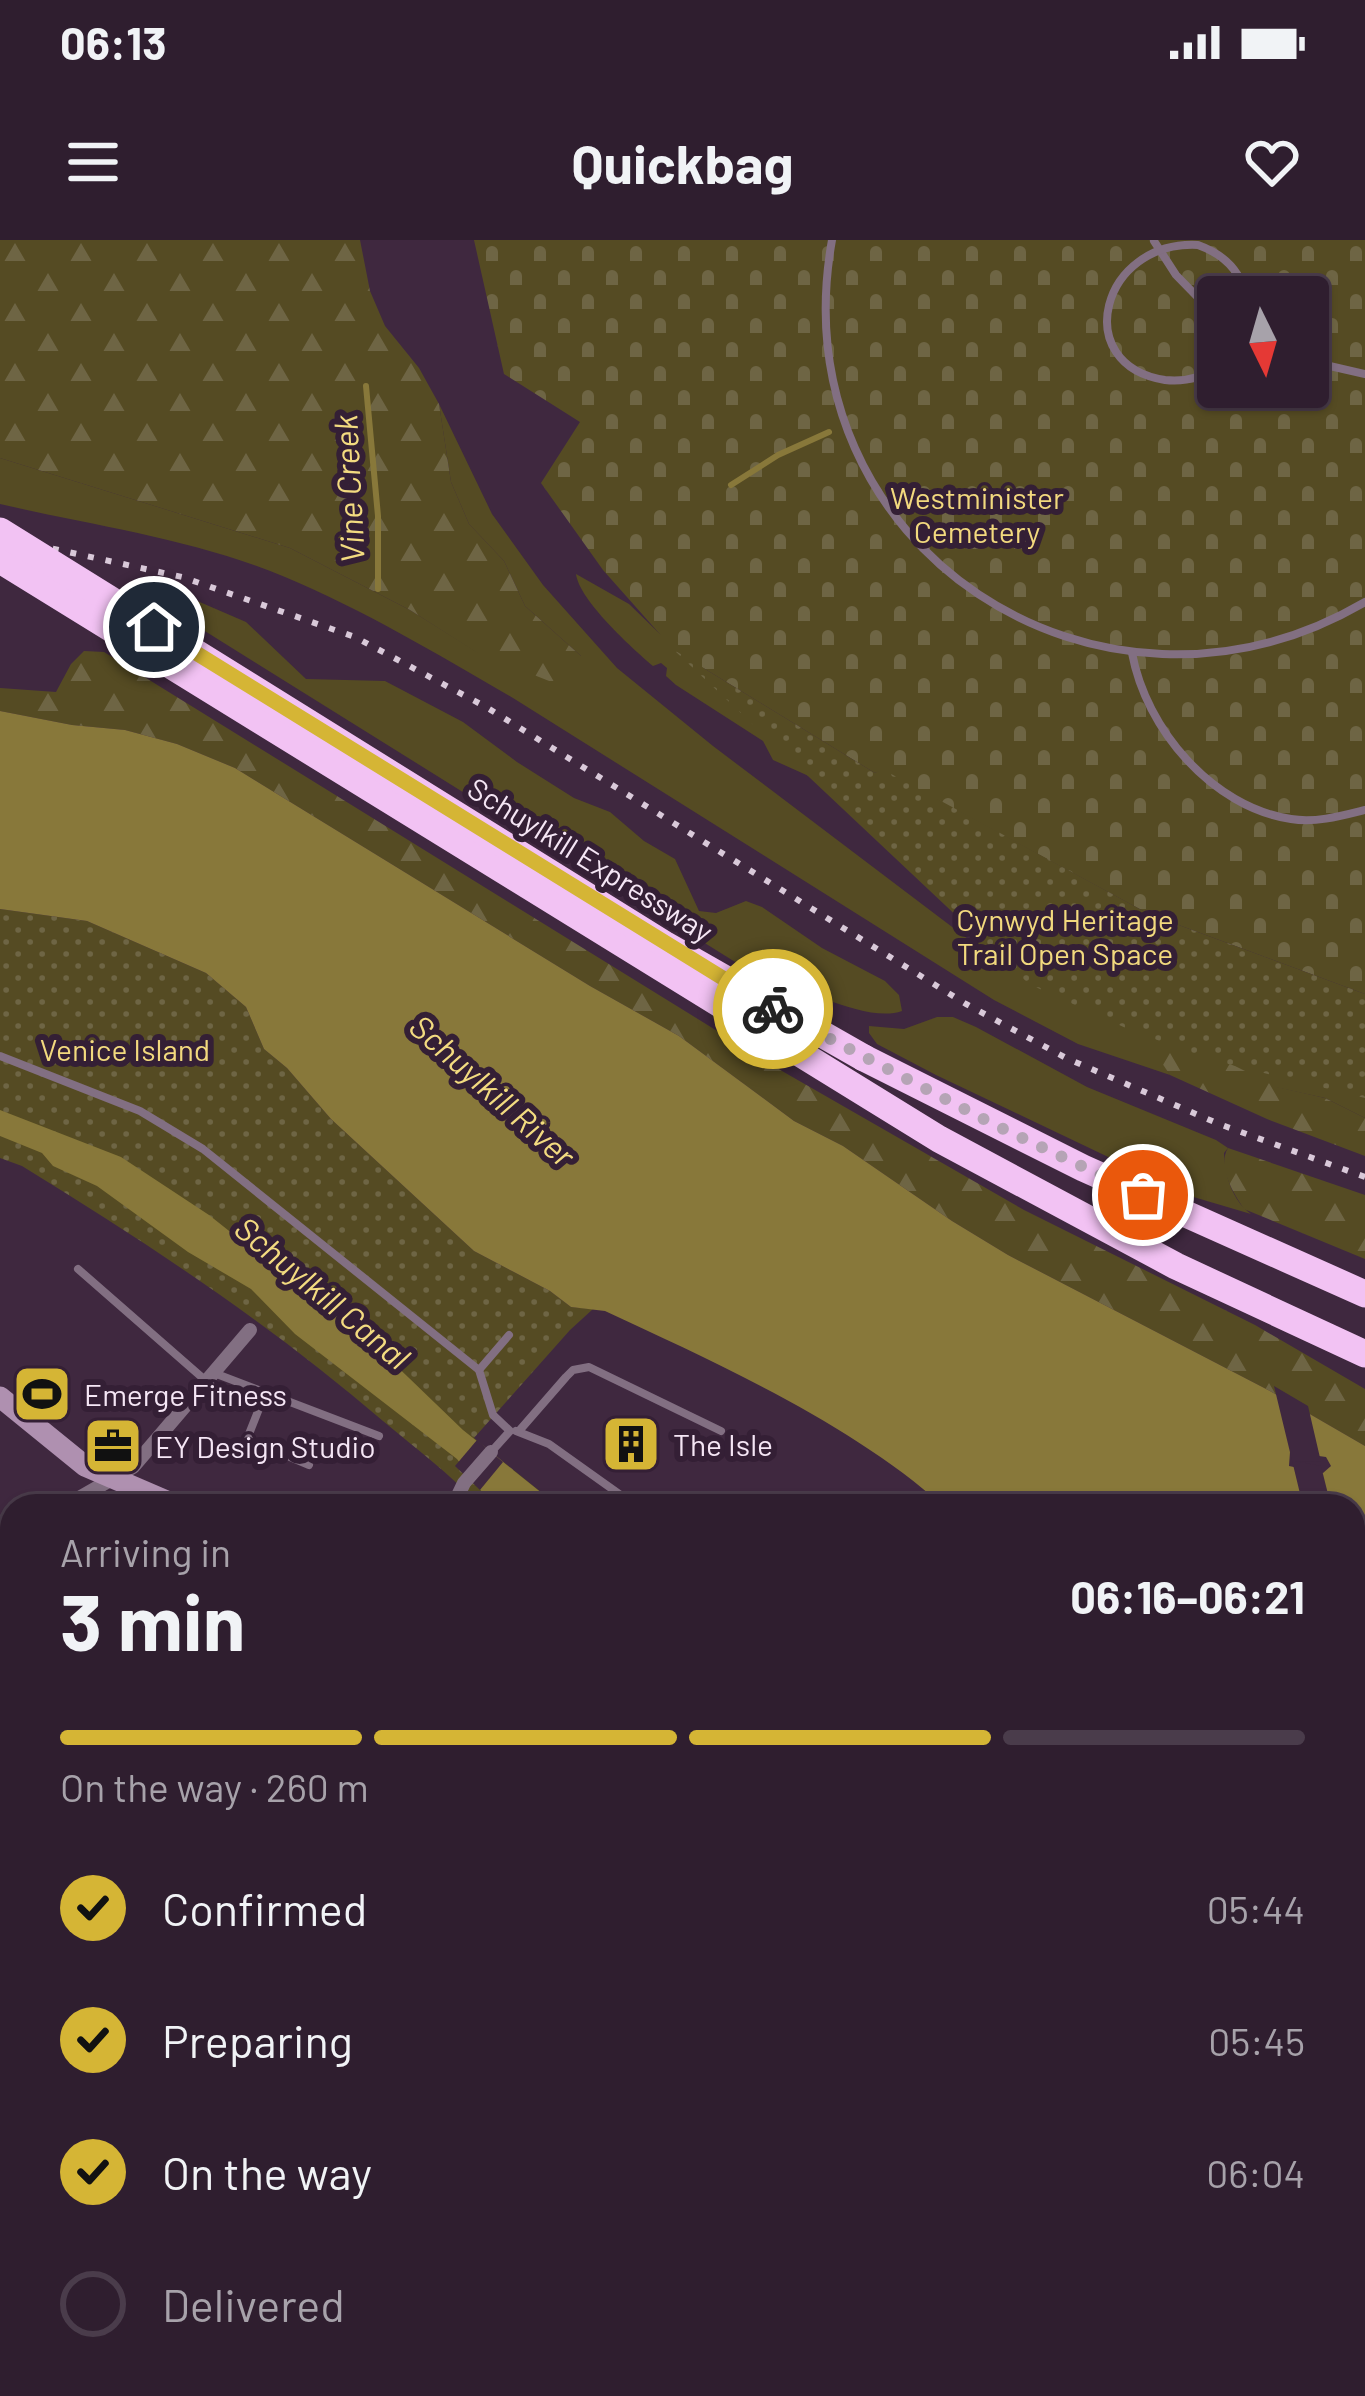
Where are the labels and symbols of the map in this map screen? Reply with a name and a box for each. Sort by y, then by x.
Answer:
north arrow [1197,276,1329,408]
water label: Vine Creek [324,414,372,564]
park label: Westminister Cemetery [890,479,1064,549]
pin [103,576,205,678]
street label: Schuylkill Expressway [462,769,720,949]
park label: Cynwyd Heritage Trail Open Space [956,901,1174,971]
courier [713,949,833,1069]
water label: Schuylkill River [402,1005,585,1175]
park label: Venice Island [40,1031,210,1067]
pin [1092,1144,1194,1246]
water label: Schuylkill Canal [227,1207,419,1377]
sports icon: Emerge Fitness [11,1363,73,1425]
place label: Emerge Fitness [84,1376,287,1412]
building icon: The Isle [600,1413,662,1475]
office icon: EY Design Studio [82,1415,144,1477]
place label: The Isle [673,1426,773,1462]
place label: EY Design Studio [155,1428,376,1464]

